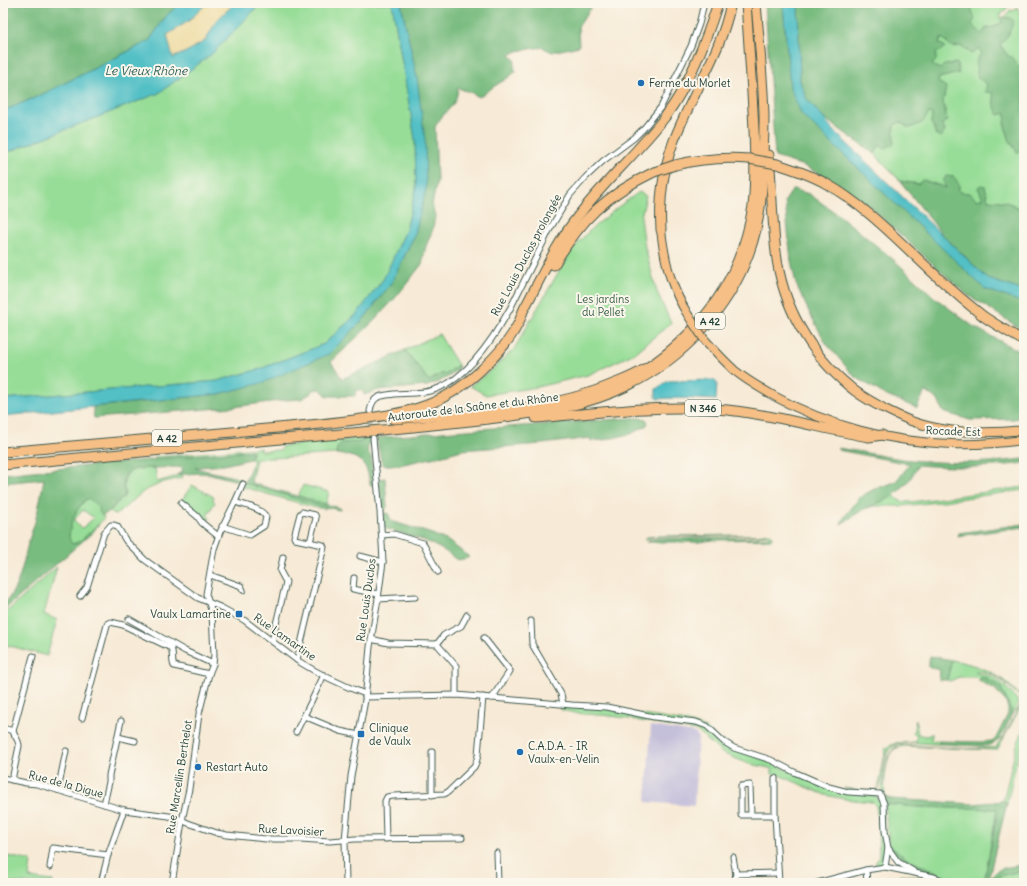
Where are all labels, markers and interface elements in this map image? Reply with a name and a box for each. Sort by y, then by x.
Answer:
water label: Le Vieux Rhône [105,63,189,78]
place label: Ferme du Morlet [649,76,731,90]
marker: Ferme du Morlet [636,78,646,88]
street label: Rue Louis Duclos prolongée [488,191,564,318]
park label: Les jardins du Pellet [577,292,629,319]
road number: A 42 [695,313,725,329]
street label: Autoroute de la Saône et du Rhône [387,390,559,424]
road number: N 346 [685,400,721,416]
street label: Rocade Est [925,423,981,439]
road number: A 42 [152,430,182,446]
street label: Rue Louis Duclos [353,558,379,642]
place label: Vaulx Lamartine [150,607,231,621]
marker: Vaulx Lamartine [234,609,244,619]
street label: Rue Lamartine [251,610,319,664]
street label: Rue Marcellin Berthelot [163,719,195,835]
place label: Clinique de Vaulx [369,721,411,748]
marker: Clinique de Vaulx [356,729,366,739]
place label: C.A.D.A. - IR Vaulx-en-Velin [528,739,599,766]
marker: C.A.D.A. - IR Vaulx-en-Velin [515,747,525,757]
place label: Restart Auto [206,760,268,774]
marker: Restart Auto [193,762,203,772]
street label: Rue de la Digue [27,767,105,801]
street label: Rue Lavoisier [258,821,325,839]

